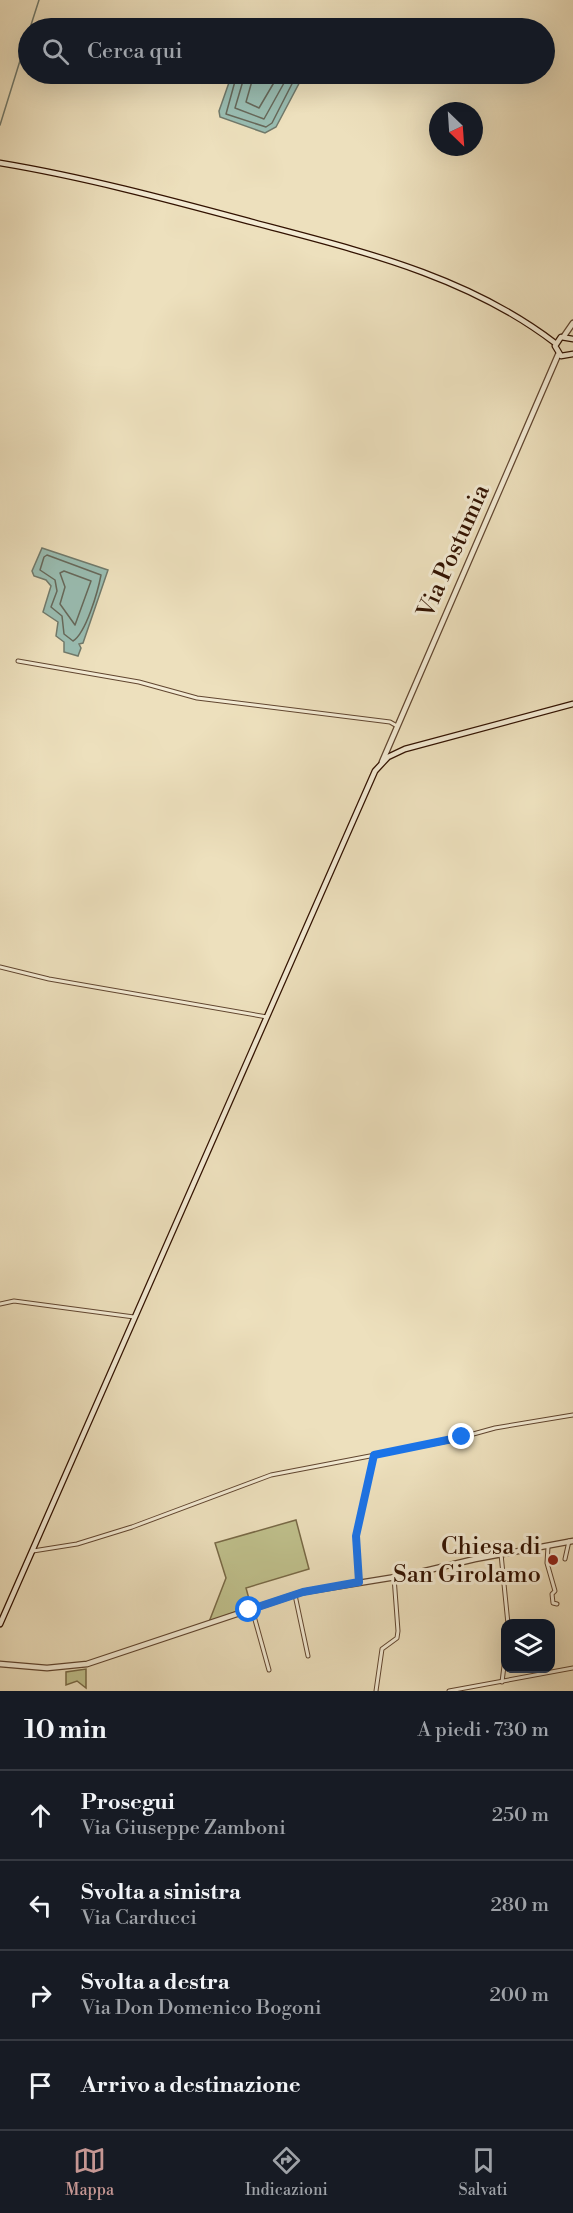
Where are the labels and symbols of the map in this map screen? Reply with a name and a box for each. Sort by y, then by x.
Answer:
north arrow [429,102,483,156]
street label: Via Postumia [411,479,497,624]
route end [448,1423,474,1449]
place label: Chiesa di San Girolamo [393,1532,541,1590]
marker: Chiesa di San Girolamo [546,1553,560,1567]
route start [235,1596,261,1622]

